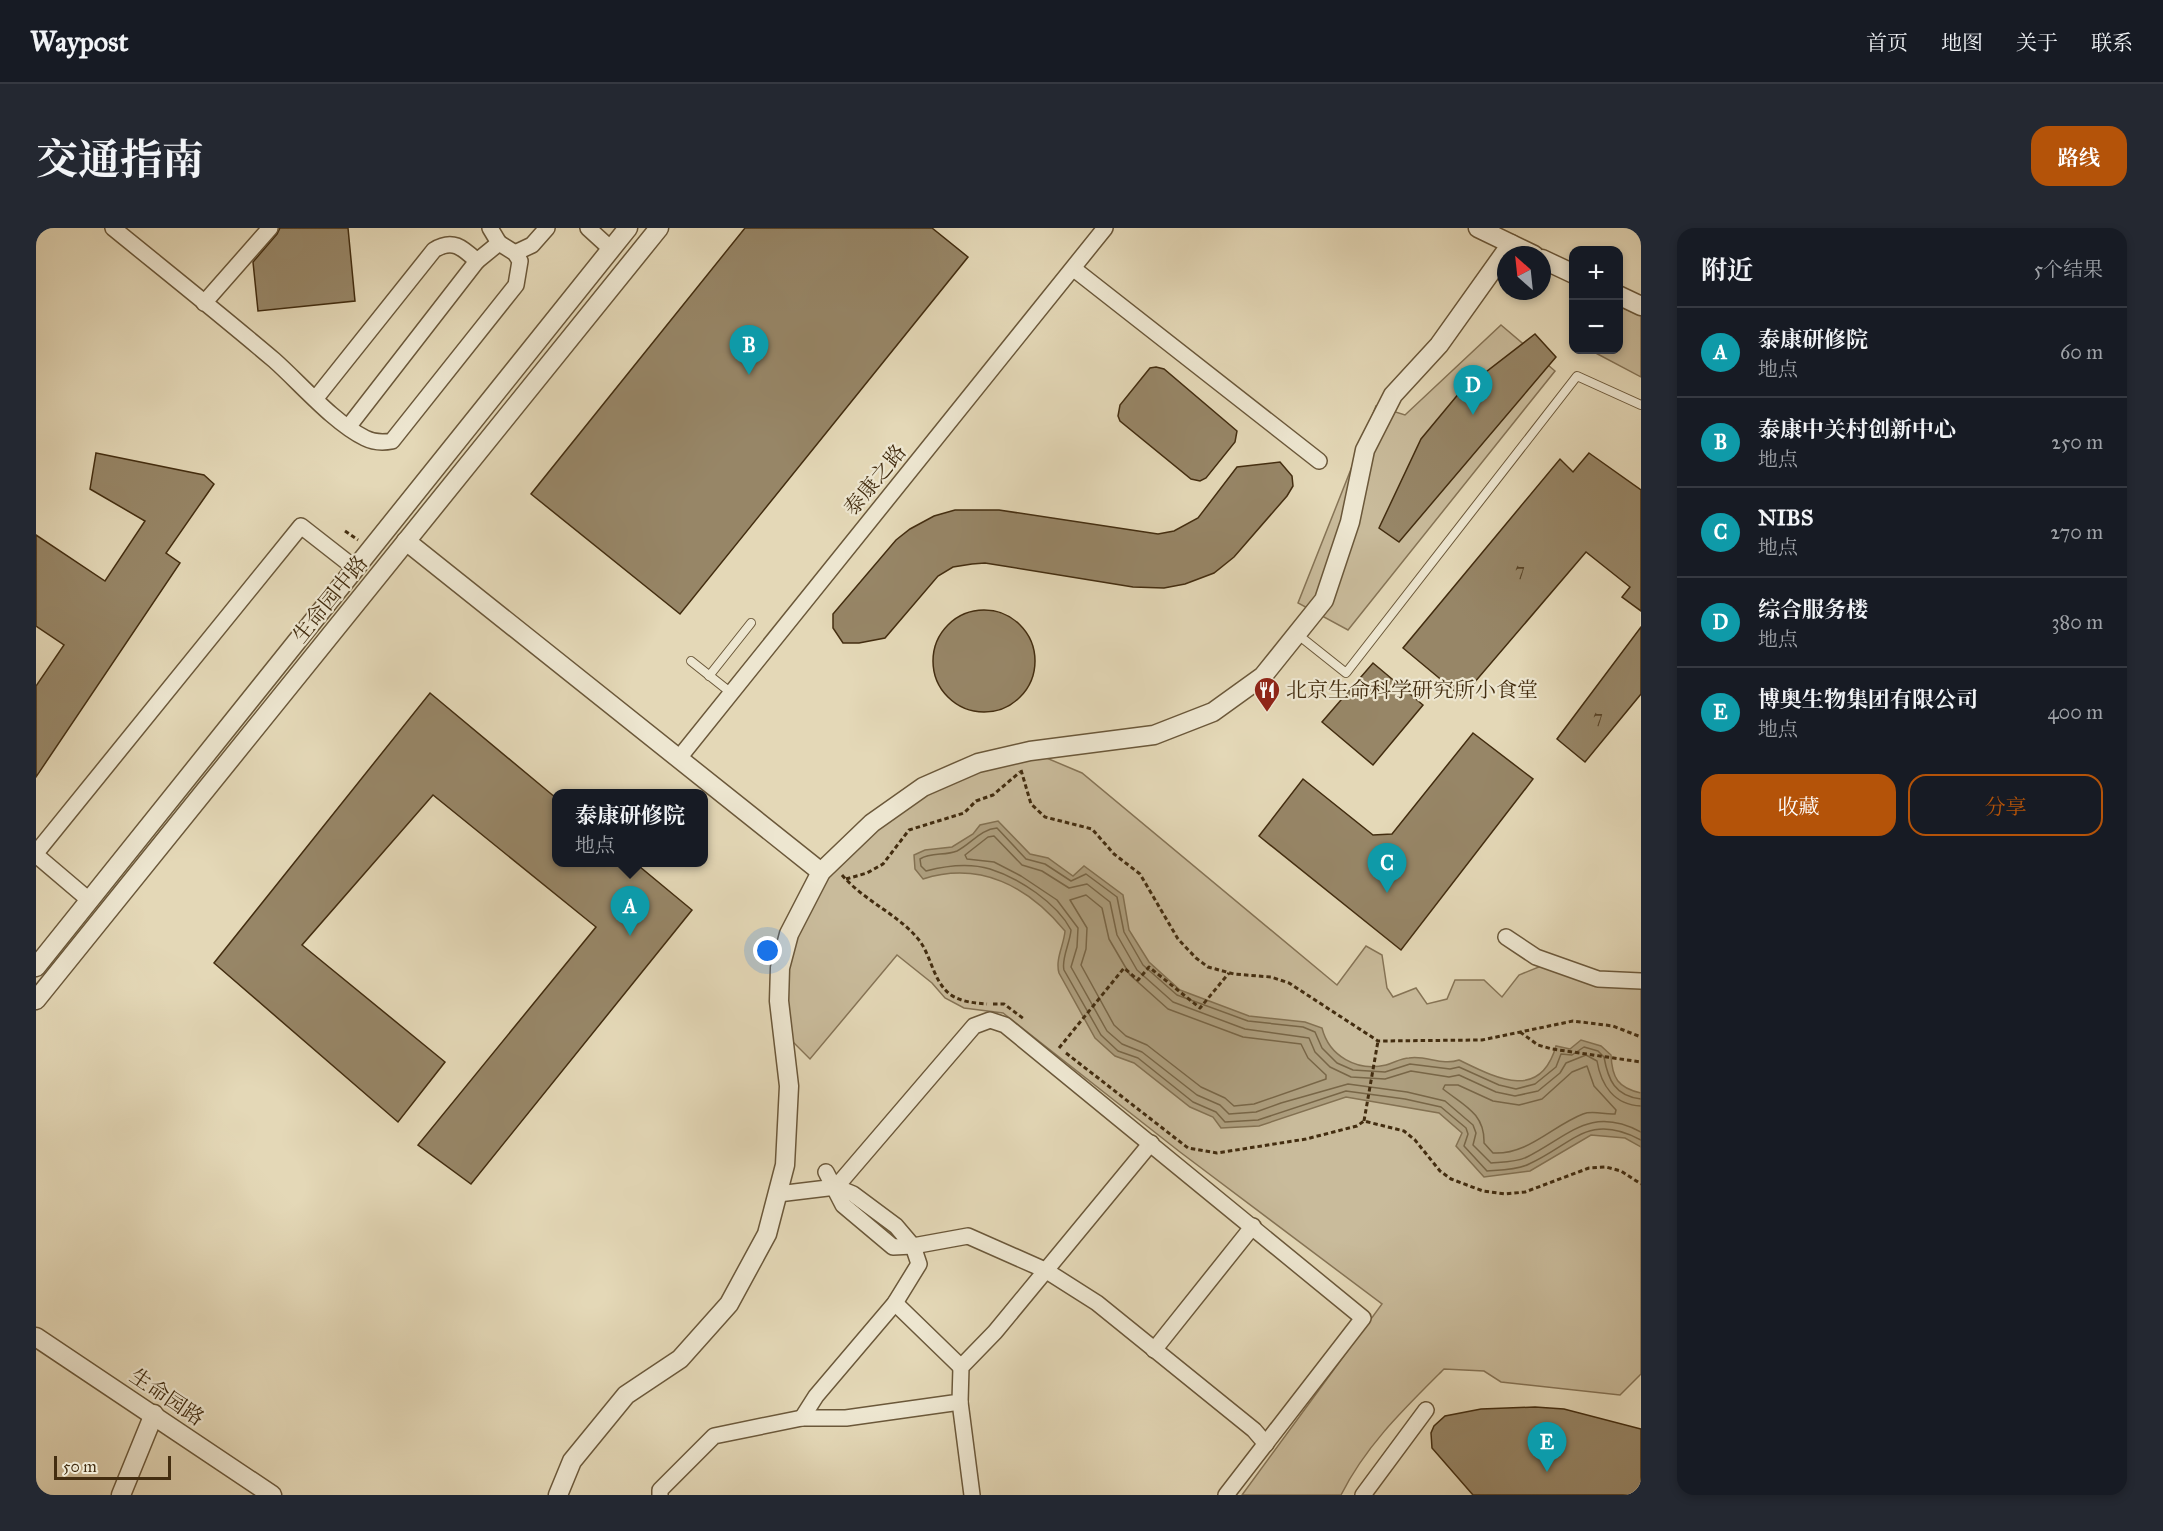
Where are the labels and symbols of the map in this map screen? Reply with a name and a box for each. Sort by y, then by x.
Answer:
north arrow [1497,246,1551,300]
pin: B [730,326,768,375]
pin: D [1454,366,1492,415]
street label: 泰康之路 [838,439,912,521]
street label: 生命园中路 [287,550,373,648]
house number: 7 [1515,559,1525,581]
restaurant icon: 北京生命科学研究所小食堂 [1252,675,1282,713]
place label: 北京生命科学研究所小食堂 [1286,677,1538,703]
house number: 7 [1593,706,1603,728]
pin: C [1368,844,1406,893]
pin: A [610,886,650,936]
your location [753,936,782,965]
street label: 生命园路 [125,1363,209,1431]
pin: E [1528,1422,1566,1472]
scale bar [54,1453,171,1480]

